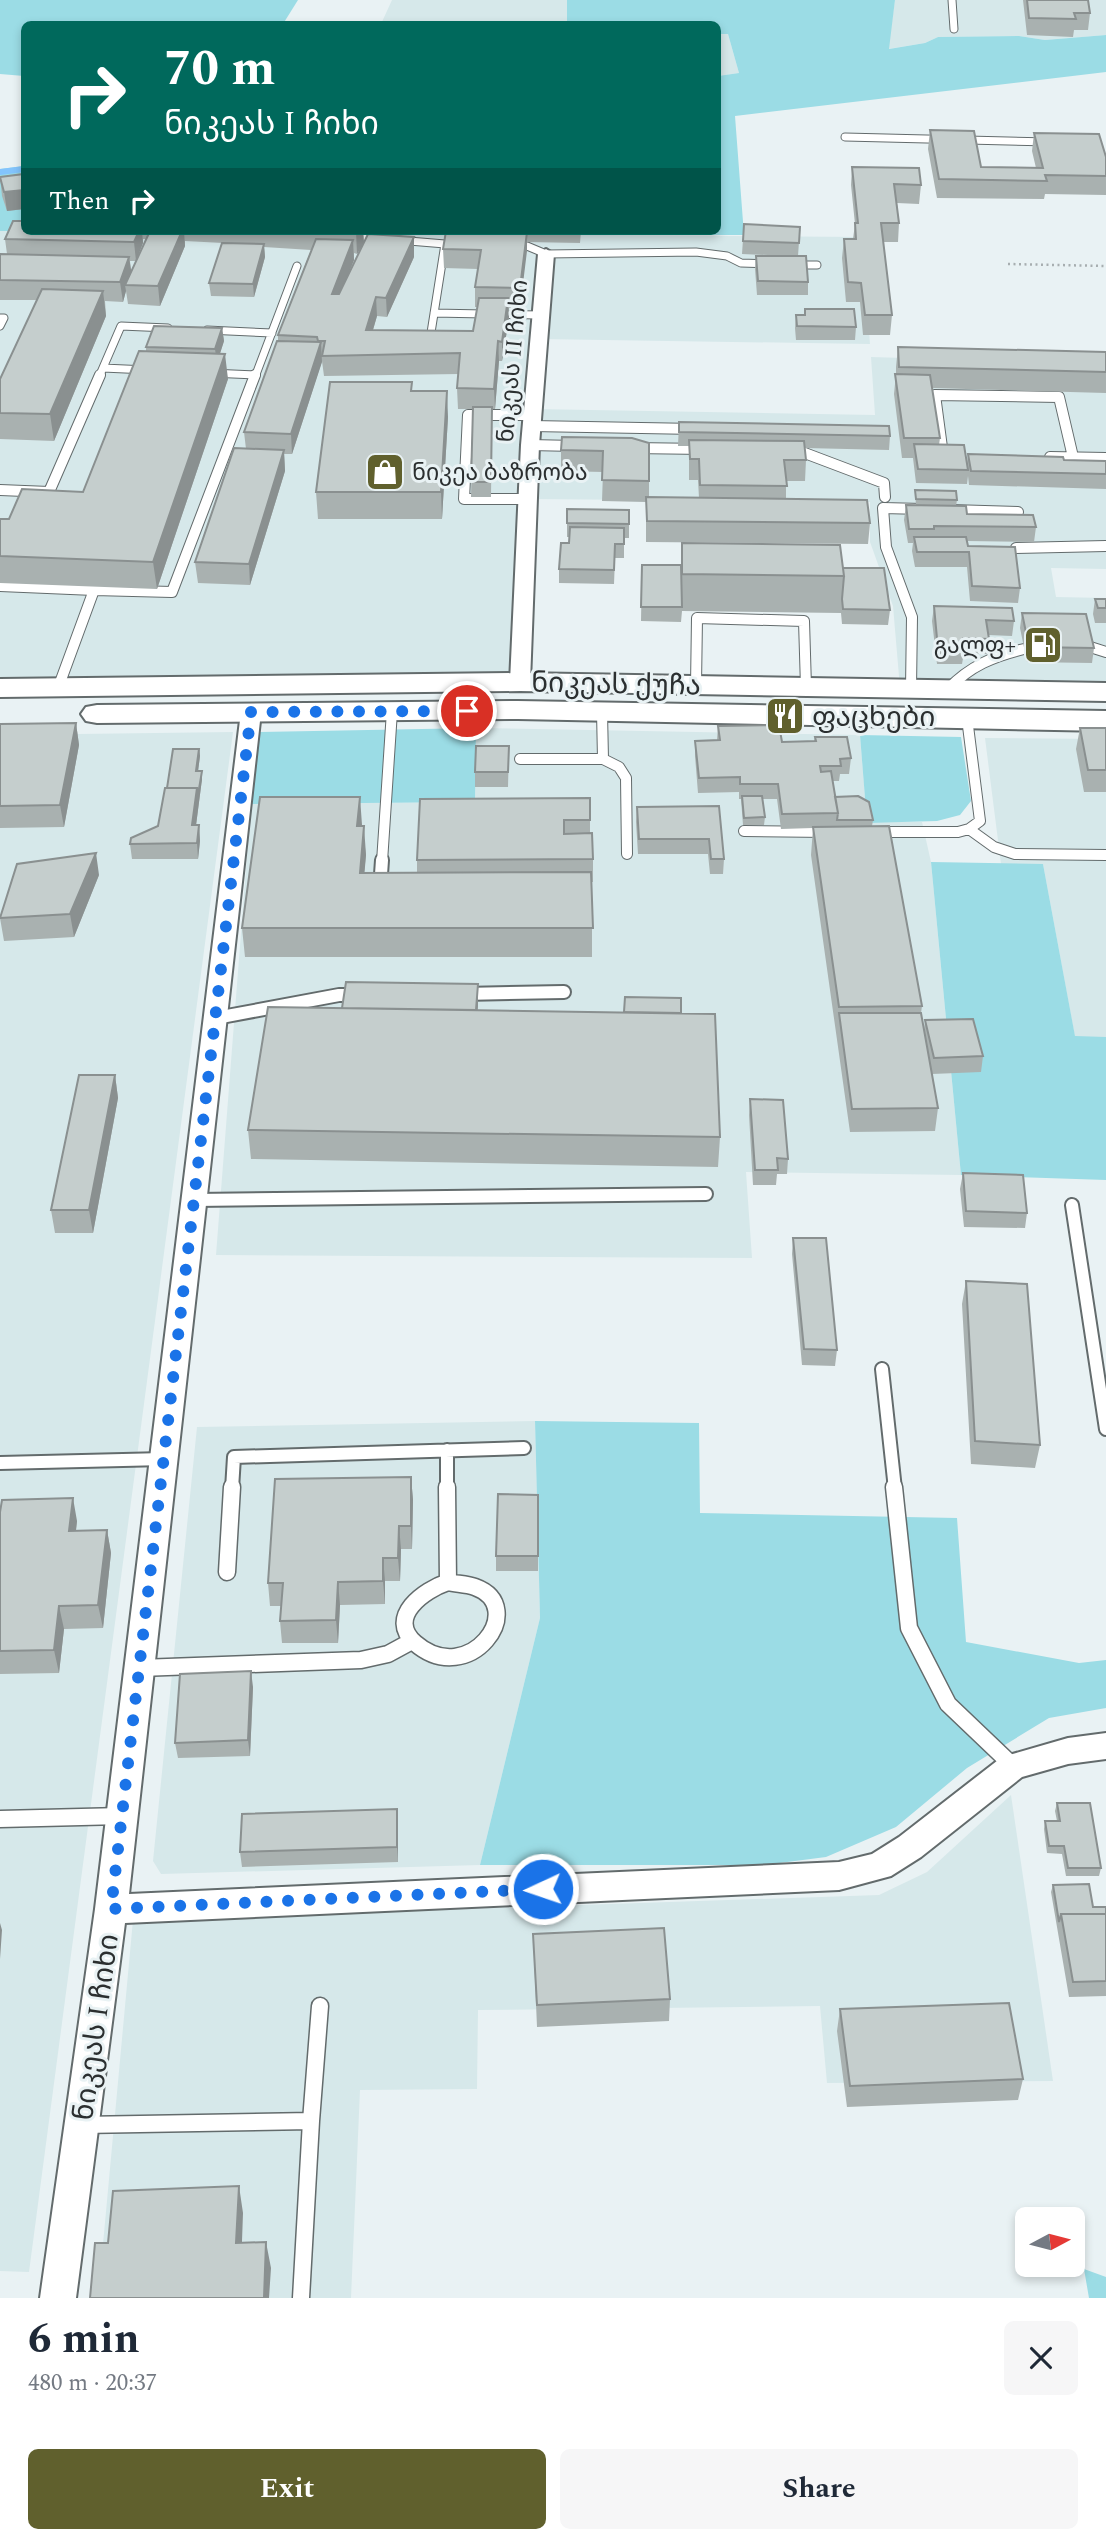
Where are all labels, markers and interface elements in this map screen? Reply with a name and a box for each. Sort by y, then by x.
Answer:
text: 70 m [164,32,275,107]
icon: right [49,49,140,140]
text: ნიკეას I ჩიხი [164,100,379,149]
text: Then [49,181,109,221]
icon: right [123,182,161,220]
street label: ნიკეას II ჩიხი [489,278,538,444]
shop icon: ნიკეა ბაზრობა [364,451,406,493]
place label: ნიკეა ბაზრობა [412,456,588,491]
fuel station icon: გალფ+ [1022,624,1064,666]
place label: გალფ+ [934,629,1016,664]
street label: ნიკეას ქუჩა [531,662,701,707]
pin [437,681,497,741]
icon: arrive [448,692,486,730]
restaurant icon: ფაცხები [764,695,806,737]
place label: ფაცხები [812,696,935,739]
position arrow [506,1852,580,1926]
street label: ნიკეას I ჩიხი [62,1931,131,2123]
north arrow [1015,2207,1085,2277]
map controls [1015,2207,1085,2277]
text: 6 min [28,2308,140,2371]
button: close [1004,2321,1078,2395]
text: 480 m · 20:37 [28,2366,157,2401]
button: Exit [28,2449,546,2529]
button: Share [560,2449,1078,2529]

